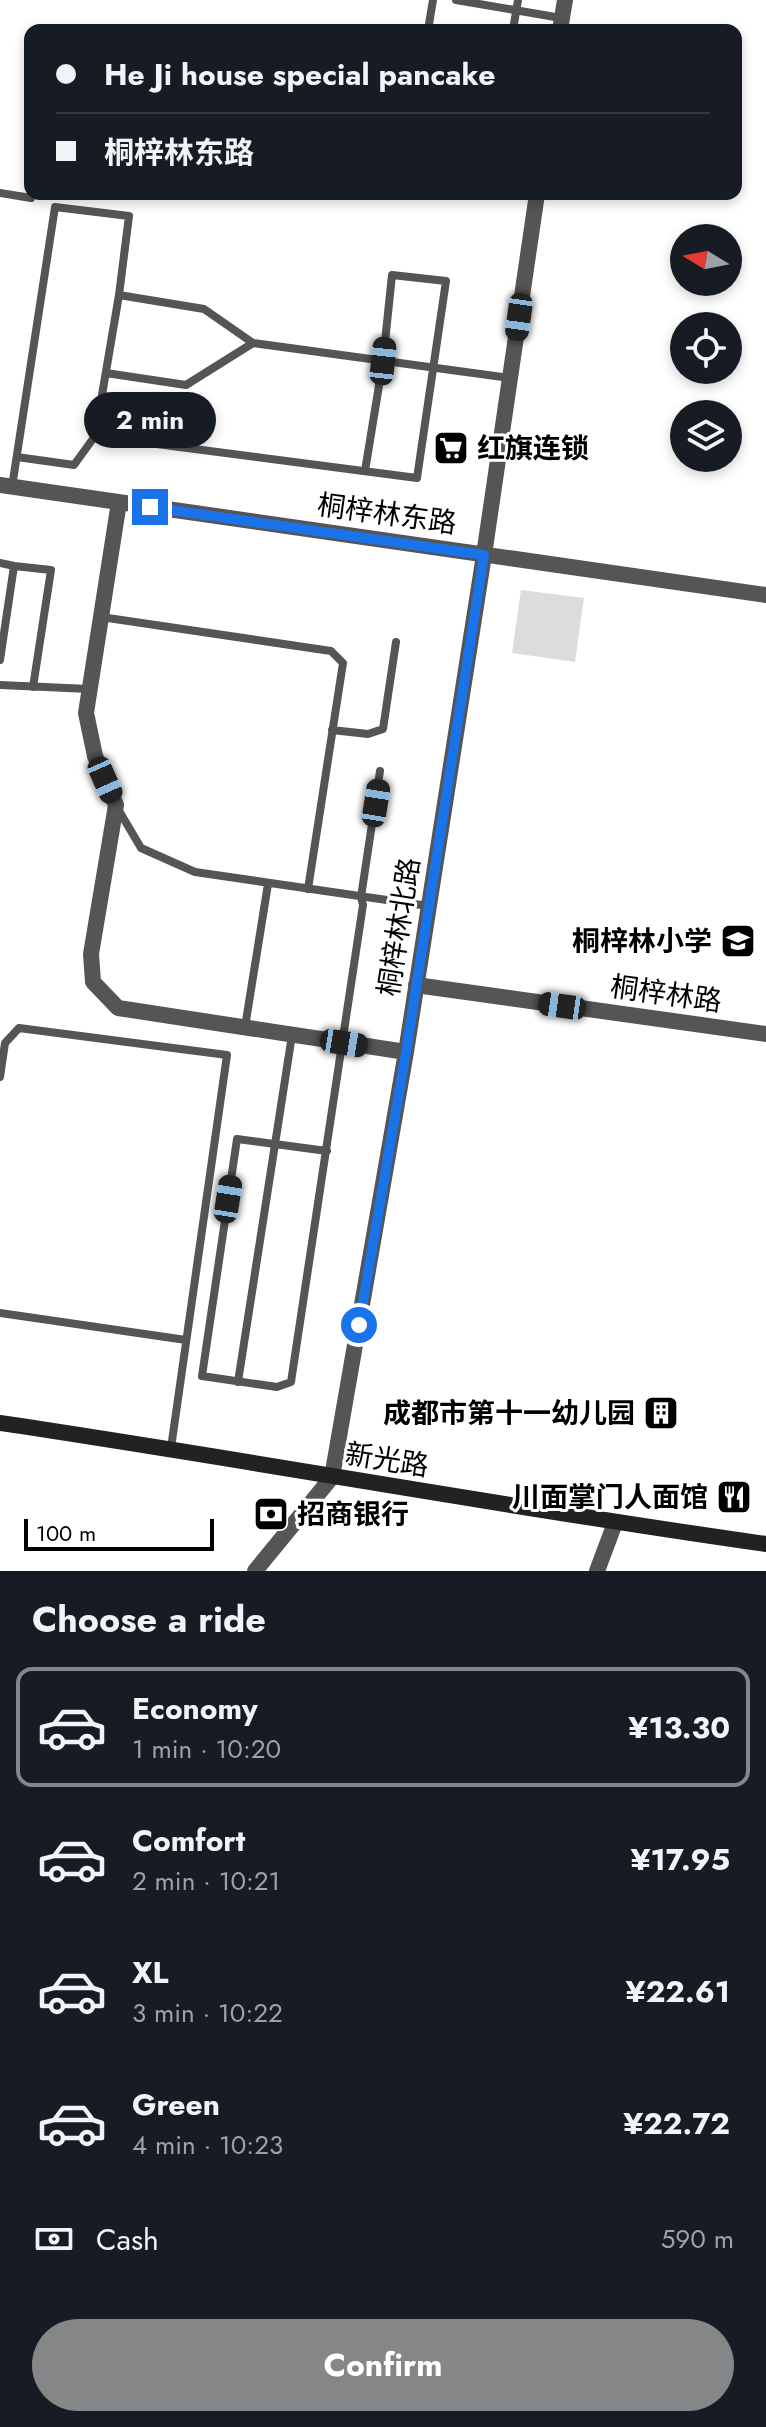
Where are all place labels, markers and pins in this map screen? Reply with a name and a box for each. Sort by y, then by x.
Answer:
place label: 红旗连锁 [477,428,589,469]
supermarket icon: 红旗连锁 [432,429,470,467]
place label: 桐梓林小学 [572,921,712,962]
school or university icon: 桐梓林小学 [719,922,757,960]
place label: 成都市第十一幼儿园 [383,1393,635,1434]
building icon: 成都市第十一幼儿园 [642,1394,680,1432]
place label: 川面掌门人面馆 [512,1477,708,1518]
restaurant icon: 川面掌门人面馆 [715,1478,753,1516]
place label: 招商银行 [297,1494,409,1535]
bank icon: 招商银行 [252,1495,290,1533]

